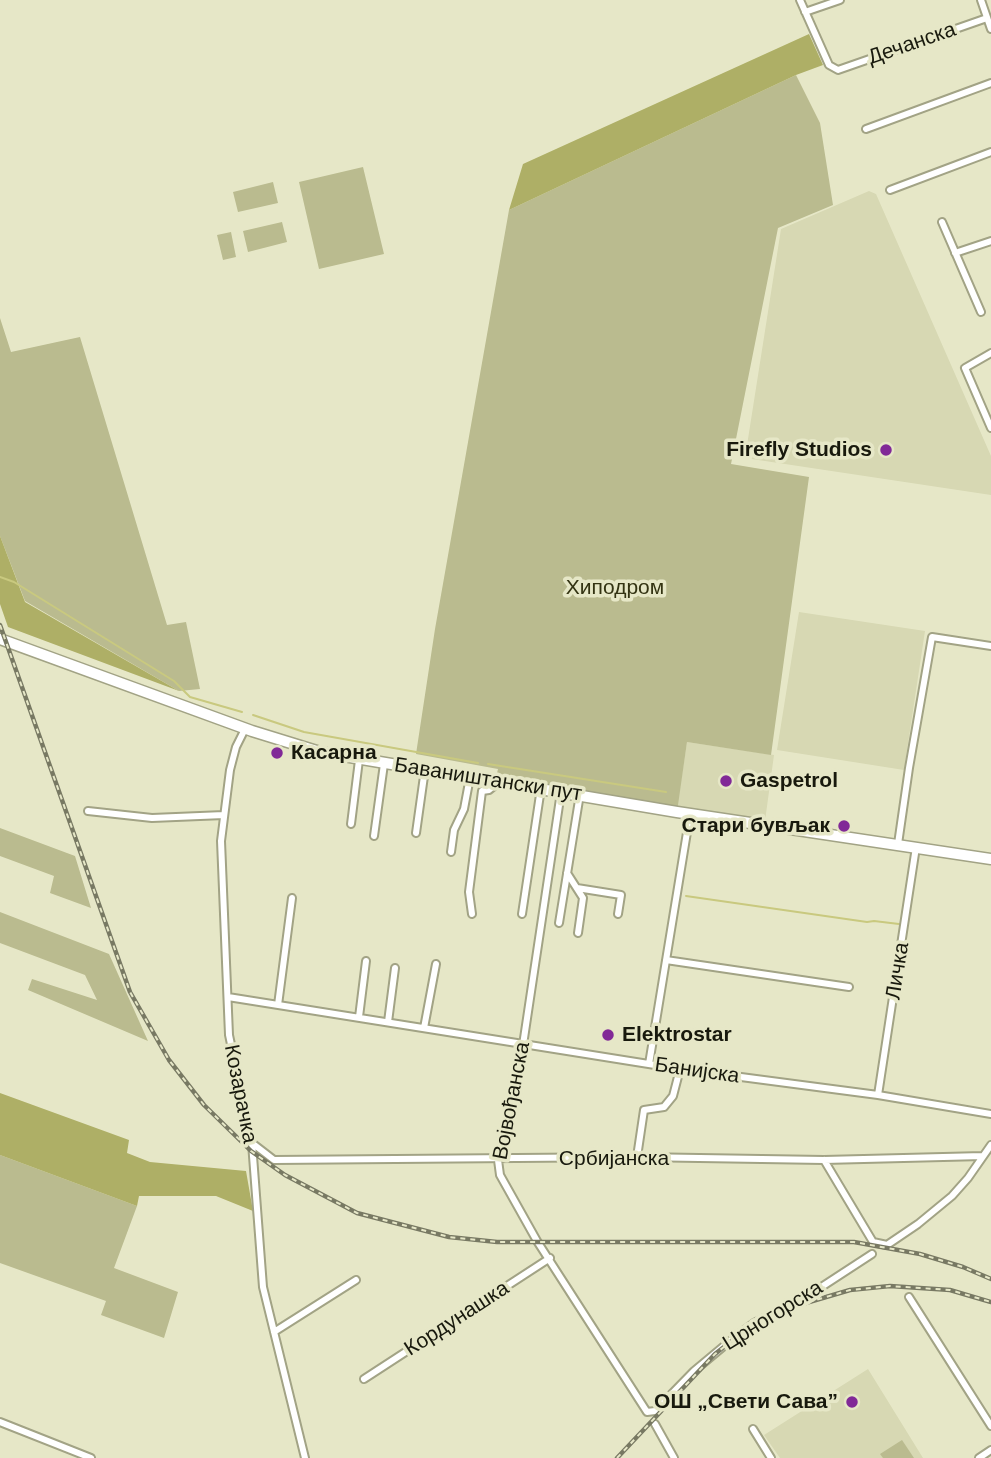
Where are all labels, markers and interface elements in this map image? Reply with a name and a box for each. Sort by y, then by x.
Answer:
street label: Дечанска [865,17,959,71]
place label: Firefly Studios [726,437,872,463]
marker: Firefly Studios [878,442,894,458]
park label: Хиподром [566,575,664,601]
place label: Касарна [291,740,377,766]
marker: Касарна [269,745,285,761]
street label: Баваништански пут [392,753,584,807]
place label: Gaspetrol [740,768,838,794]
marker: Gaspetrol [718,773,734,789]
place label: Стари бувљак [681,813,830,839]
marker: Стари бувљак [836,818,852,834]
street label: Личка [881,940,915,1002]
place label: Elektrostar [622,1022,732,1048]
marker: Elektrostar [600,1027,616,1043]
street label: Војвођанска [488,1040,536,1162]
street label: Козарачка [218,1042,262,1146]
street label: Банијска [653,1053,741,1089]
street label: Србијанска [559,1146,669,1172]
street label: Црногорска [718,1275,828,1357]
street label: Кордунашка [400,1276,514,1362]
place label: ОШ „Свети Сава” [654,1389,838,1415]
marker: ОШ „Свети Сава” [844,1394,860,1410]

